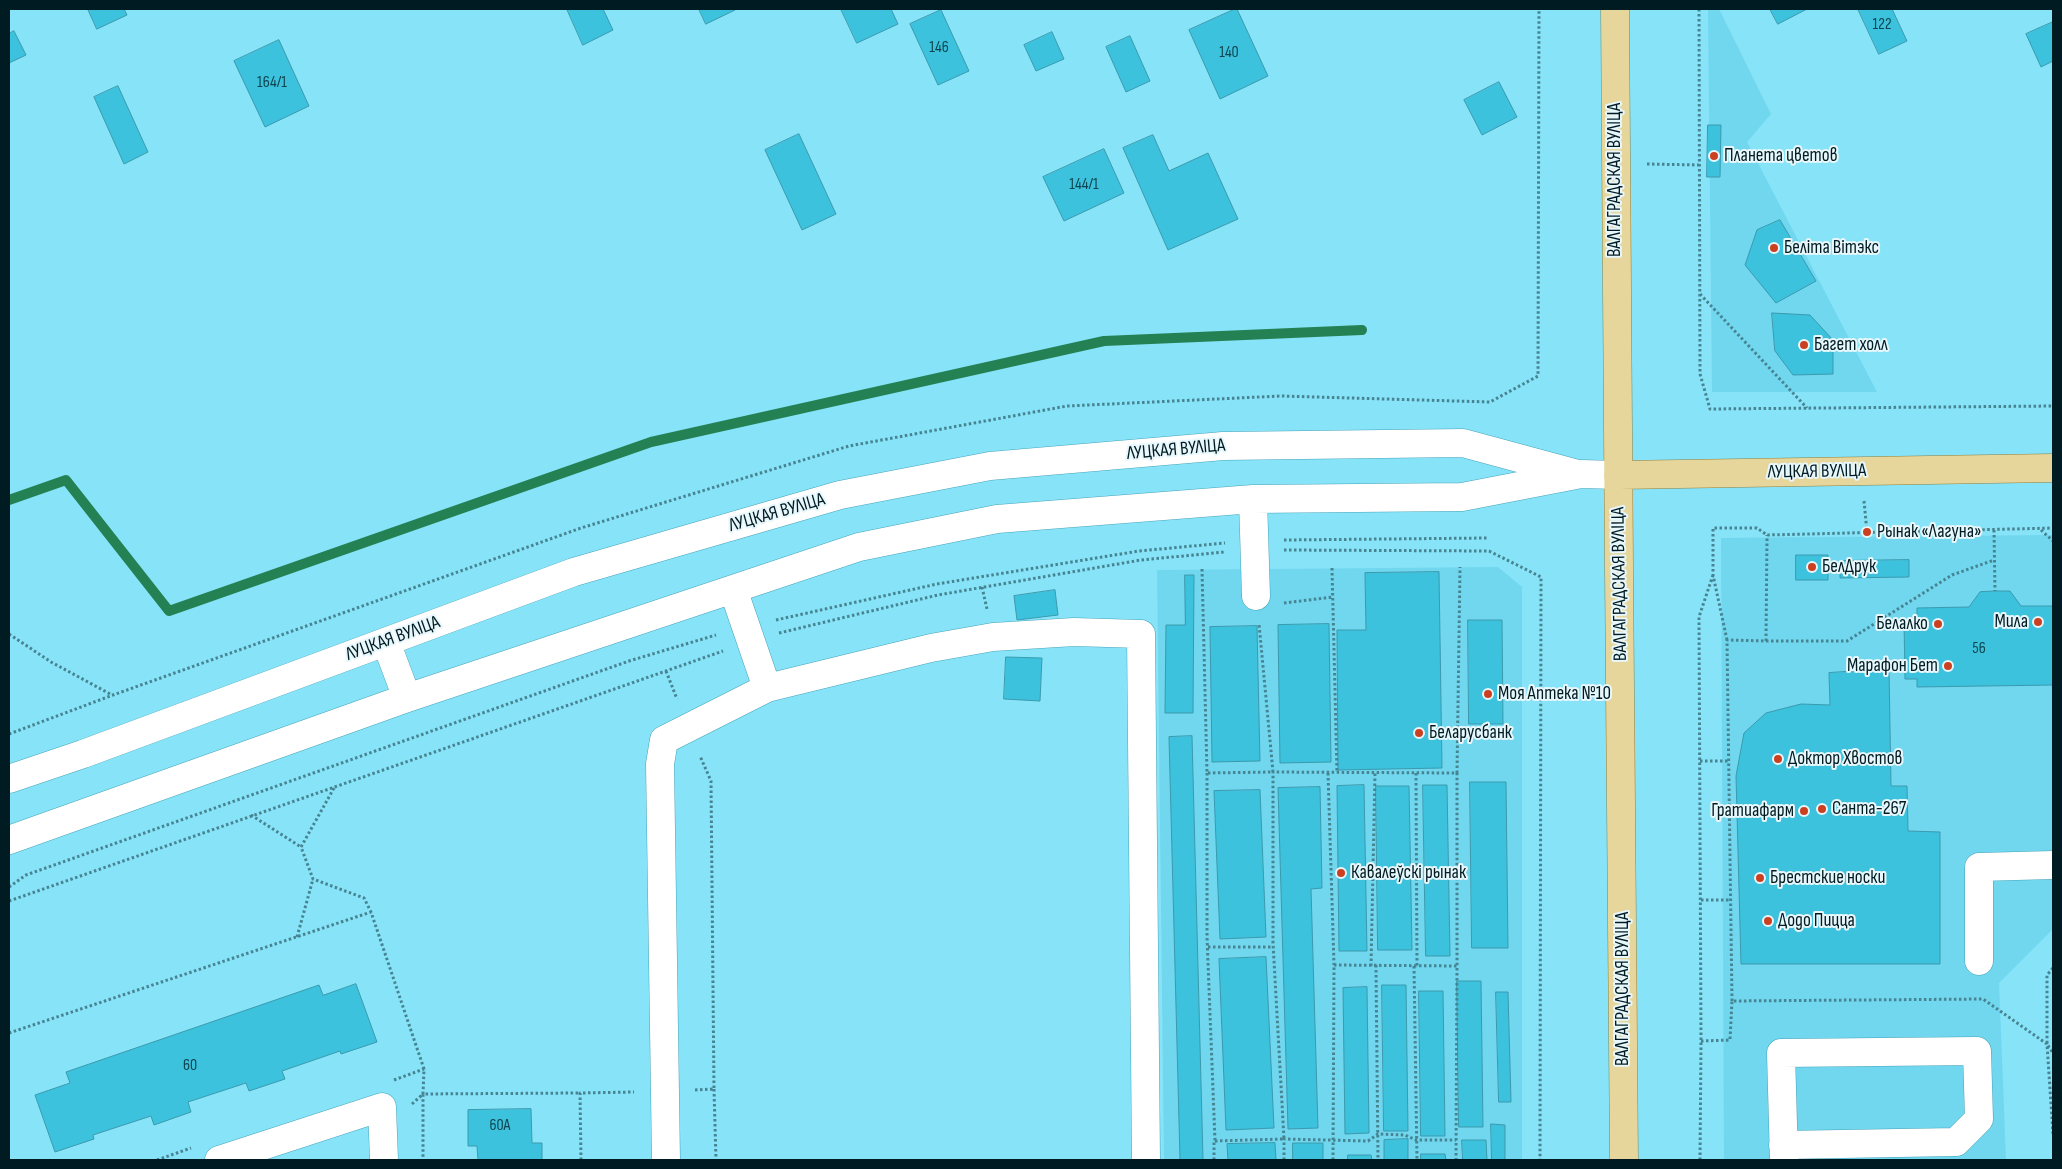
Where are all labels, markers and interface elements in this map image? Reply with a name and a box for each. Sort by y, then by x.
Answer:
house number: 122 [1873,15,1891,35]
house number: 146 [929,38,949,58]
house number: 140 [1219,43,1239,63]
house number: 164/1 [257,73,287,93]
street label: ВАЛГАГРАДСКАЯ ВУЛІЦА [1604,103,1626,257]
place label: Планета цветов [1724,145,1838,167]
marker: Планета цветов [1708,150,1720,162]
house number: 144/1 [1069,175,1099,195]
place label: Беліта Вітэкс [1784,237,1879,259]
marker: Беліта Вітэкс [1768,242,1780,254]
place label: Багет холл [1814,334,1888,356]
marker: Багет холл [1798,339,1810,351]
street label: ЛУЦКАЯ ВУЛІЦА [1126,434,1226,466]
street label: ЛУЦКАЯ ВУЛІЦА [1767,460,1867,484]
street label: ЛУЦКАЯ ВУЛІЦА [726,488,828,538]
street label: ВАЛГАГРАДСКАЯ ВУЛІЦА [1607,507,1633,661]
place label: Рынак «Лагуна» [1877,521,1982,543]
marker: Рынак «Лагуна» [1861,526,1873,538]
place label: БелДрук [1822,556,1876,578]
marker: БелДрук [1806,561,1818,573]
street label: ЛУЦКАЯ ВУЛІЦА [343,611,443,667]
place label: Мила [1994,611,2028,633]
place label: Белалко [1876,613,1928,635]
marker: Мила [2032,616,2044,628]
marker: Белалко [1932,618,1944,630]
house number: 56 [1972,639,1986,659]
place label: Марафон Бет [1847,655,1938,677]
marker: Марафон Бет [1942,660,1954,672]
place label: Моя Аптека №10 [1498,683,1611,705]
marker: Моя Аптека №10 [1482,688,1494,700]
place label: Беларусбанк [1429,722,1512,744]
marker: Беларусбанк [1413,727,1425,739]
place label: Доктор Хвостов [1788,748,1902,770]
marker: Доктор Хвостов [1772,753,1784,765]
place label: Санта-267 [1832,798,1906,820]
place label: Гратиафарм [1711,800,1794,822]
marker: Санта-267 [1816,803,1828,815]
marker: Гратиафарм [1798,805,1810,817]
place label: Кавалеўскі рынак [1351,862,1466,884]
marker: Кавалеўскі рынак [1335,867,1347,879]
place label: Брестские носки [1770,867,1885,889]
marker: Брестские носки [1754,872,1766,884]
place label: Додо Пицца [1778,910,1855,932]
street label: ВАЛГАГРАДСКАЯ ВУЛІЦА [1612,912,1634,1066]
marker: Додо Пицца [1762,915,1774,927]
house number: 60 [183,1056,197,1076]
house number: 60А [490,1116,510,1136]

